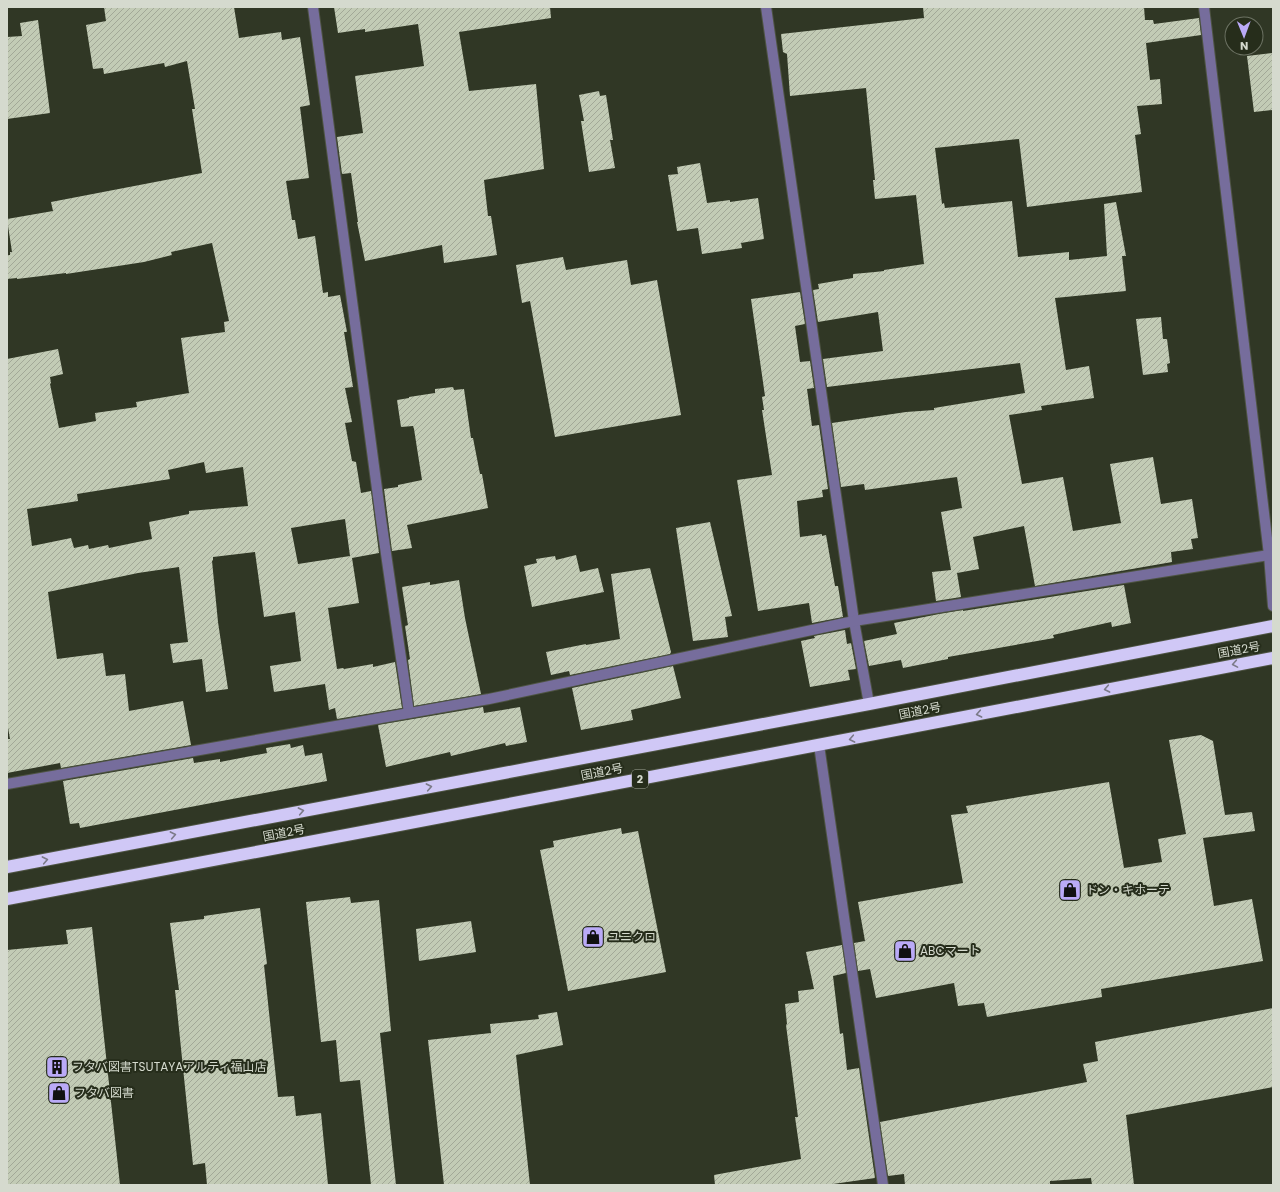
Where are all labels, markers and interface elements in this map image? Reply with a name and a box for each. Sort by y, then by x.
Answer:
north arrow [1224,16,1264,56]
text: N [1240,38,1248,54]
street label: 国道2号 [1216,637,1262,662]
one-way arrow [1232,660,1238,668]
one-way arrow [1104,684,1110,693]
street label: 国道2号 [897,698,943,723]
one-way arrow [976,709,982,718]
one-way arrow [849,734,855,742]
street label: 国道2号 [579,759,625,784]
road number: 2 [632,770,648,788]
one-way arrow [425,784,432,792]
one-way arrow [298,808,304,816]
street label: 国道2号 [261,820,307,845]
one-way arrow [170,832,176,840]
one-way arrow [42,856,48,864]
shop icon: ドン・キホーテ [1057,877,1083,903]
place label: ドン・キホーテ [1086,881,1170,898]
shop icon: ユニクロ [580,924,606,950]
place label: ユニクロ [608,928,656,945]
shop icon: ABCマート [892,938,918,964]
place label: ABCマート [920,942,981,959]
building icon: フタバ図書TSUTAYAアルティ福山店 [44,1054,70,1080]
place label: フタバ図書TSUTAYAアルティ福山店 [72,1058,266,1075]
shop icon: フタバ図書 [46,1080,72,1106]
place label: フタバ図書 [74,1084,134,1101]

